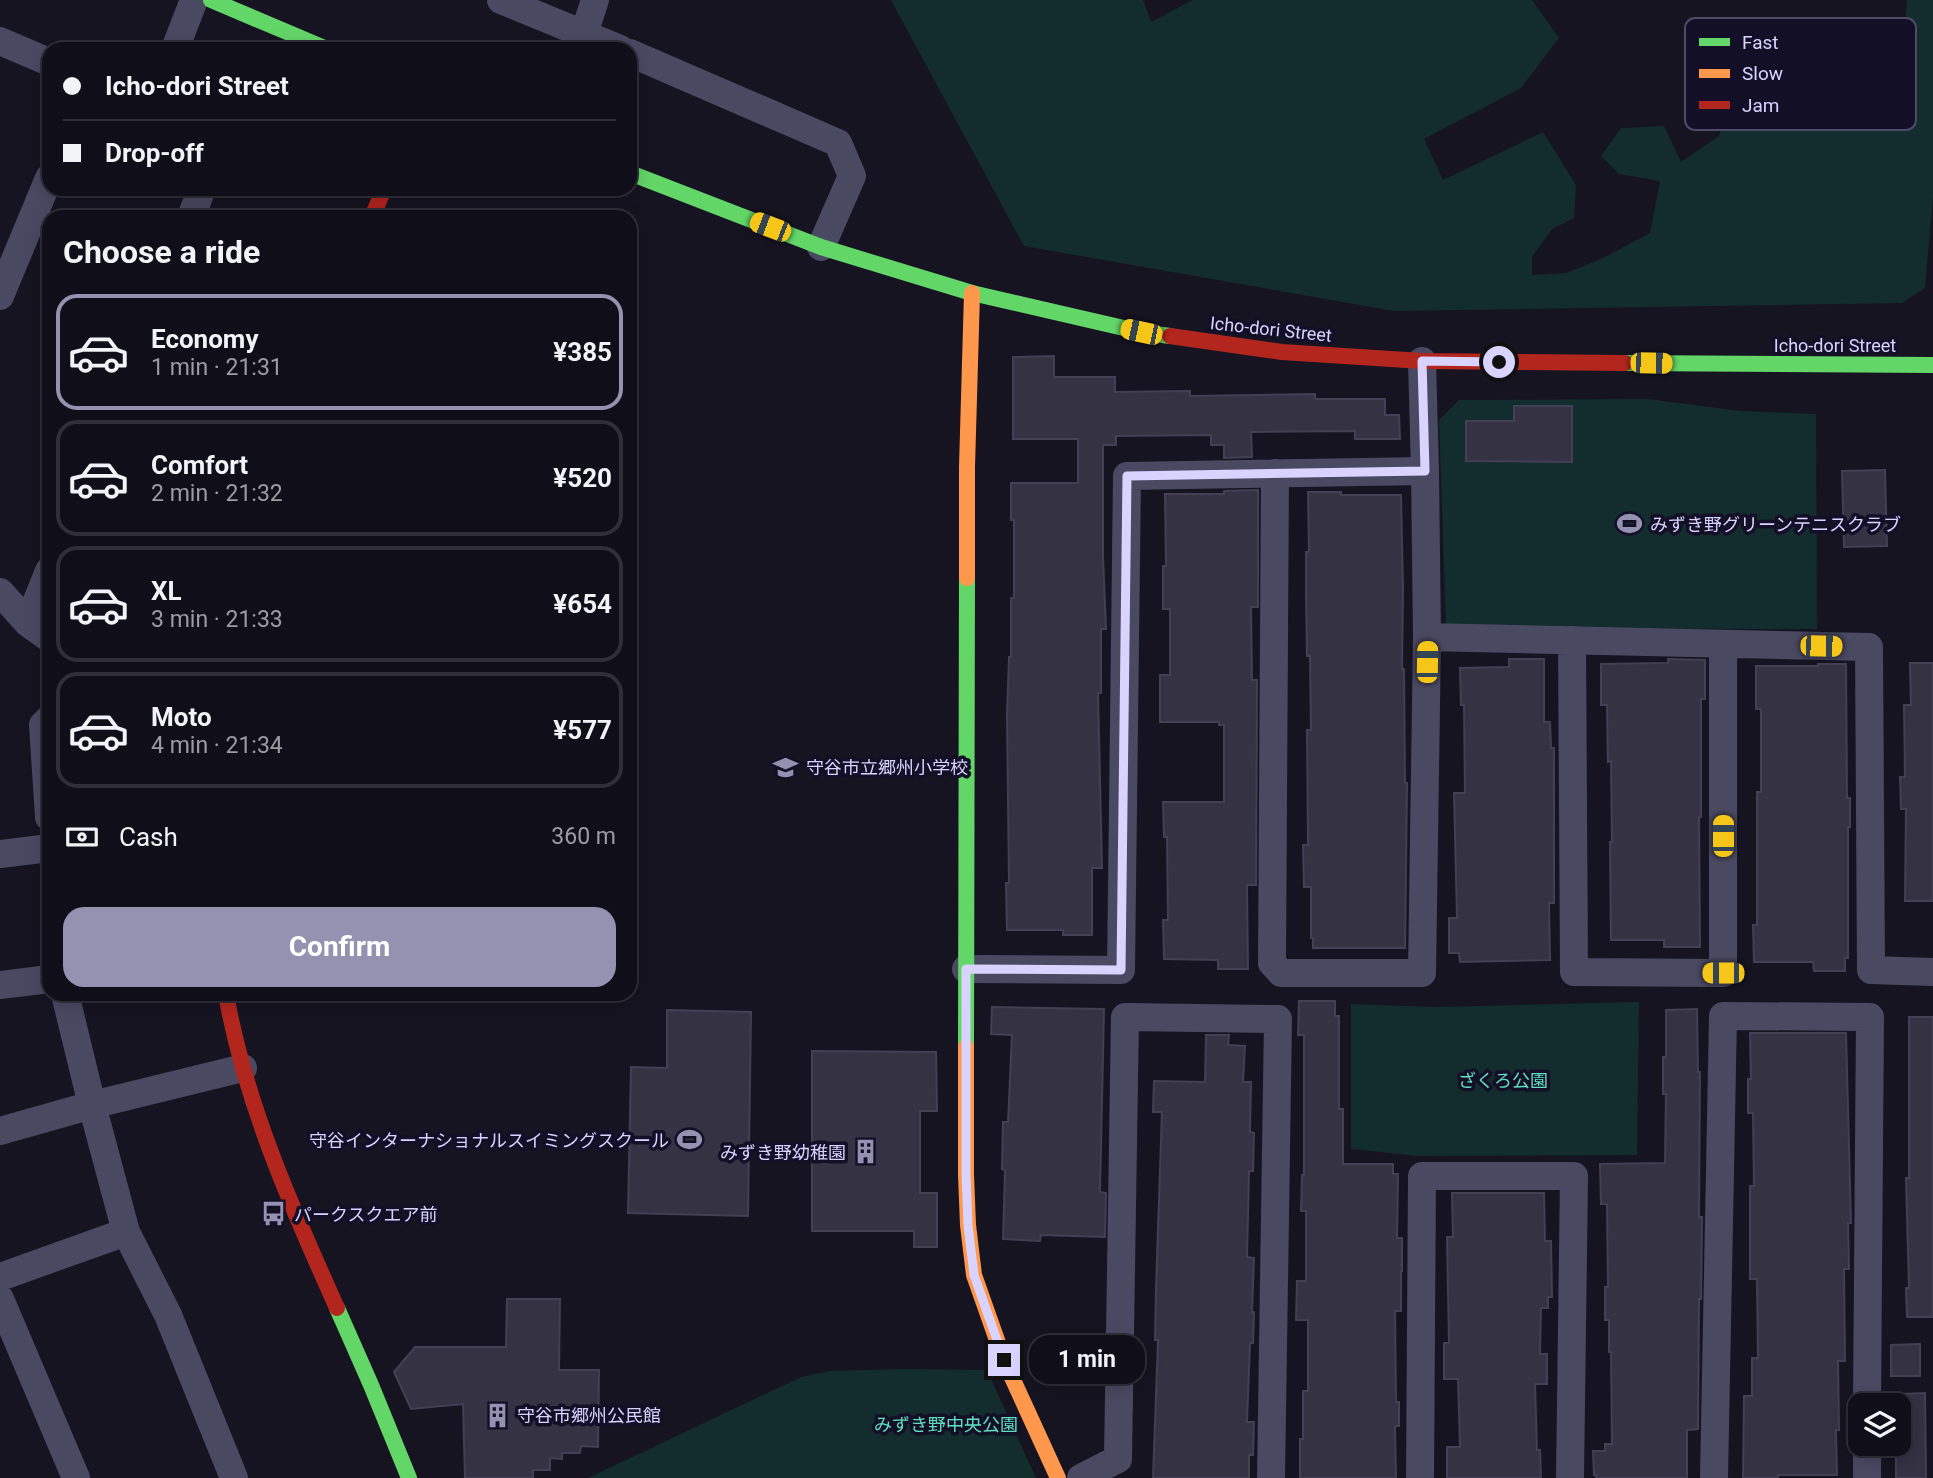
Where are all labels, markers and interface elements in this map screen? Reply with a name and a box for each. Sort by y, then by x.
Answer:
legend [1685,18,1916,130]
text: Fast [1742,31,1779,54]
text: Slow [1742,62,1783,85]
text: Icho-dori Street [105,71,289,101]
text: Jam [1742,94,1779,117]
text: Drop-off [105,138,204,168]
car [747,210,794,244]
text: Choose a ride [63,233,260,271]
street label: Icho-dori Street [1209,312,1333,346]
car [1119,317,1164,347]
icon: car [67,321,130,384]
text: Economy [151,324,258,354]
street label: Icho-dori Street [1774,335,1896,356]
text: ¥385 [553,337,612,367]
route start [1483,346,1515,378]
car [1630,352,1673,374]
text: 1 min · 21:31 [151,354,283,381]
icon: car [67,447,130,510]
text: Comfort [151,450,248,480]
text: ¥520 [553,463,612,493]
text: 2 min · 21:32 [151,480,283,507]
sports icon: みずき野グリーンテニスクラブ [1616,510,1644,538]
place label: みずき野グリーンテニスクラブ [1650,514,1901,535]
icon: car [67,573,130,636]
text: XL [151,576,182,606]
text: ¥654 [553,589,612,619]
text: 3 min · 21:33 [151,606,283,633]
car [1800,635,1843,657]
car [1417,641,1438,683]
icon: car [67,699,130,762]
text: Moto [151,702,212,732]
text: ¥577 [553,715,612,745]
text: 4 min · 21:34 [151,732,283,759]
school or university icon: 守谷市立郷州小学校 [772,753,800,781]
place label: 守谷市立郷州小学校 [806,757,968,778]
car [1713,815,1734,857]
icon: cash [63,818,101,856]
text: Cash [119,822,178,852]
text: 360 m [551,823,616,850]
button: Confirm [63,907,616,987]
car [1703,963,1745,984]
park label: ざくろ公園 [1458,1070,1548,1091]
sports icon: 守谷インターナショナルスイミングスクール [675,1126,703,1154]
place label: 守谷インターナショナルスイミングスクール [309,1130,669,1151]
building icon: みずき野幼稚園 [852,1138,880,1166]
place label: みずき野幼稚園 [720,1142,846,1163]
bus stop icon: パークスクエア前 [260,1200,288,1228]
place label: パークスクエア前 [294,1204,437,1225]
callout: 1 min [1028,1336,1144,1384]
route end [988,1344,1020,1376]
text: 1 min [1058,1346,1116,1373]
map controls [1848,1393,1911,1456]
button: layers [1848,1393,1911,1456]
building icon: 守谷市郷州公民館 [483,1401,511,1429]
place label: 守谷市郷州公民館 [517,1405,661,1426]
park label: みずき野中央公園 [874,1414,1018,1435]

